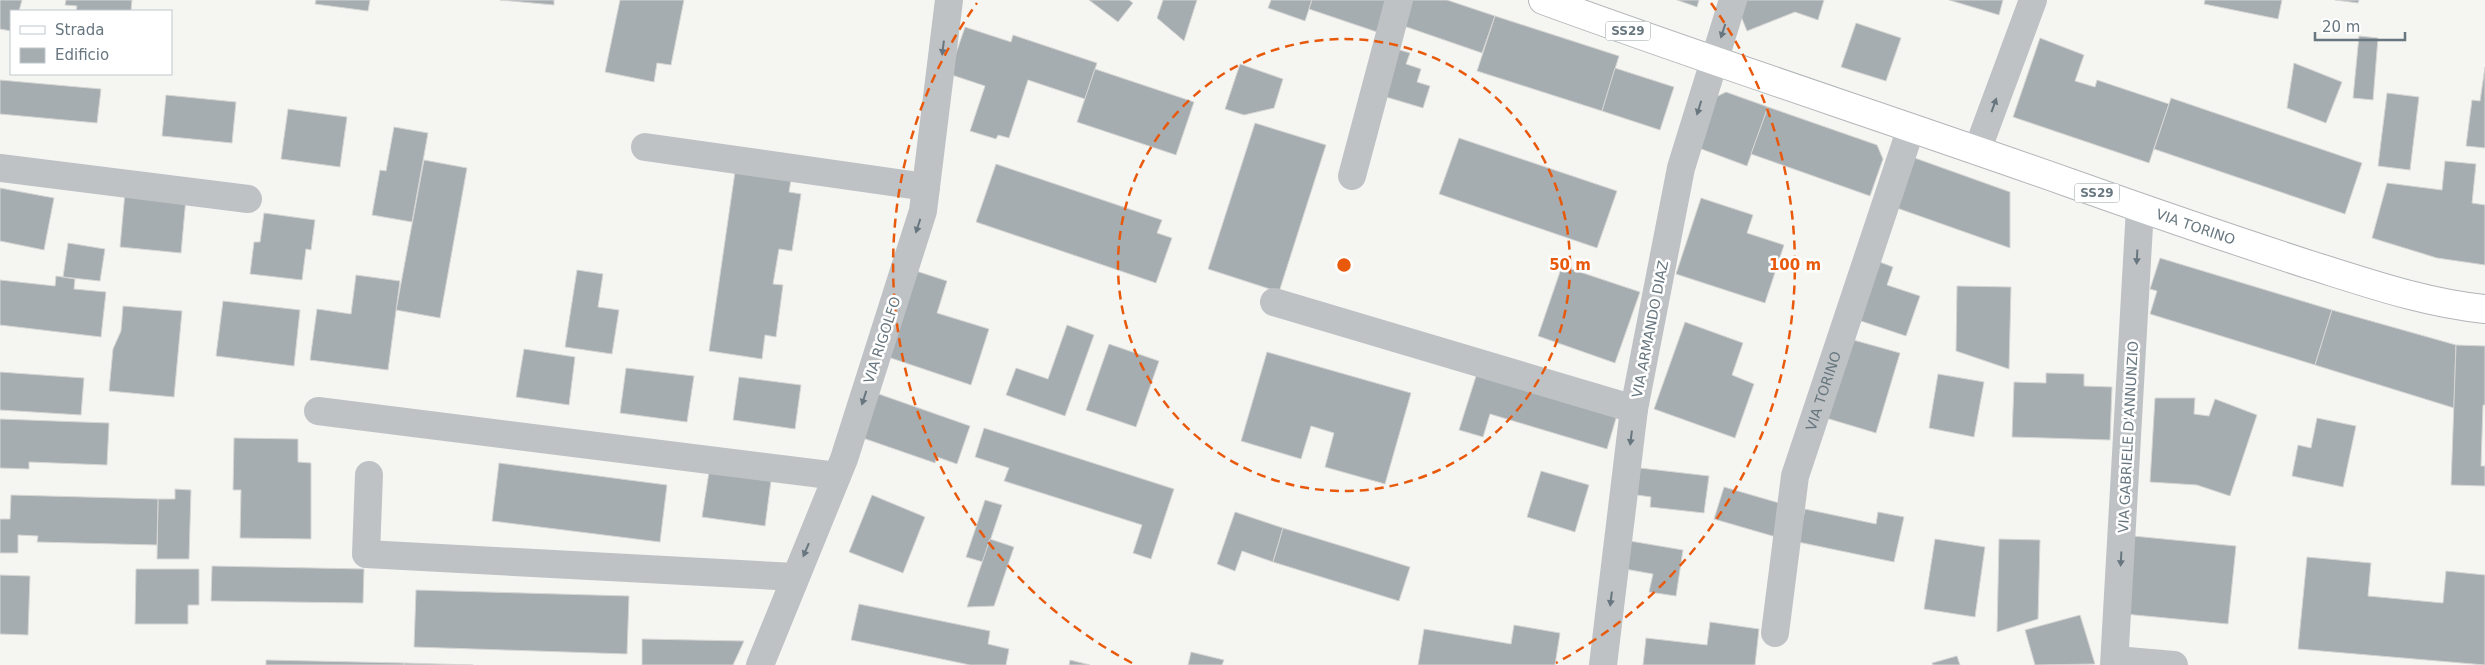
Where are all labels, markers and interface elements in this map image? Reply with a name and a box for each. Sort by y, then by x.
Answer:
legend [10,10,172,75]
scale bar [2315,10,2405,42]
text: 20 m [2322,18,2360,36]
text: Strada [55,21,104,39]
road number: SS29 [1606,22,1650,40]
one-way arrow [1719,23,1727,38]
one-way arrow [939,41,947,57]
text: Edificio [55,46,109,64]
one-way arrow [1990,97,1998,112]
one-way arrow [1695,101,1703,116]
road number: SS29 [2074,184,2120,202]
street label: VIA TORINO [2154,206,2237,248]
one-way arrow [914,219,922,234]
one-way arrow [2133,249,2141,265]
centre of rings [1335,256,1353,274]
text: 50 m [1549,256,1591,274]
text: 100 m [1769,256,1821,274]
street label: VIA ARMANDO DIAZ [1629,259,1671,399]
street label: VIA RIGOLFO [860,295,904,385]
street label: VIA GABRIELE D'ANNUNZIO [2115,341,2141,533]
street label: VIA TORINO [1803,349,1844,433]
one-way arrow [859,391,867,406]
one-way arrow [1626,430,1634,446]
one-way arrow [802,543,810,557]
one-way arrow [2117,551,2125,567]
one-way arrow [1607,592,1615,608]

